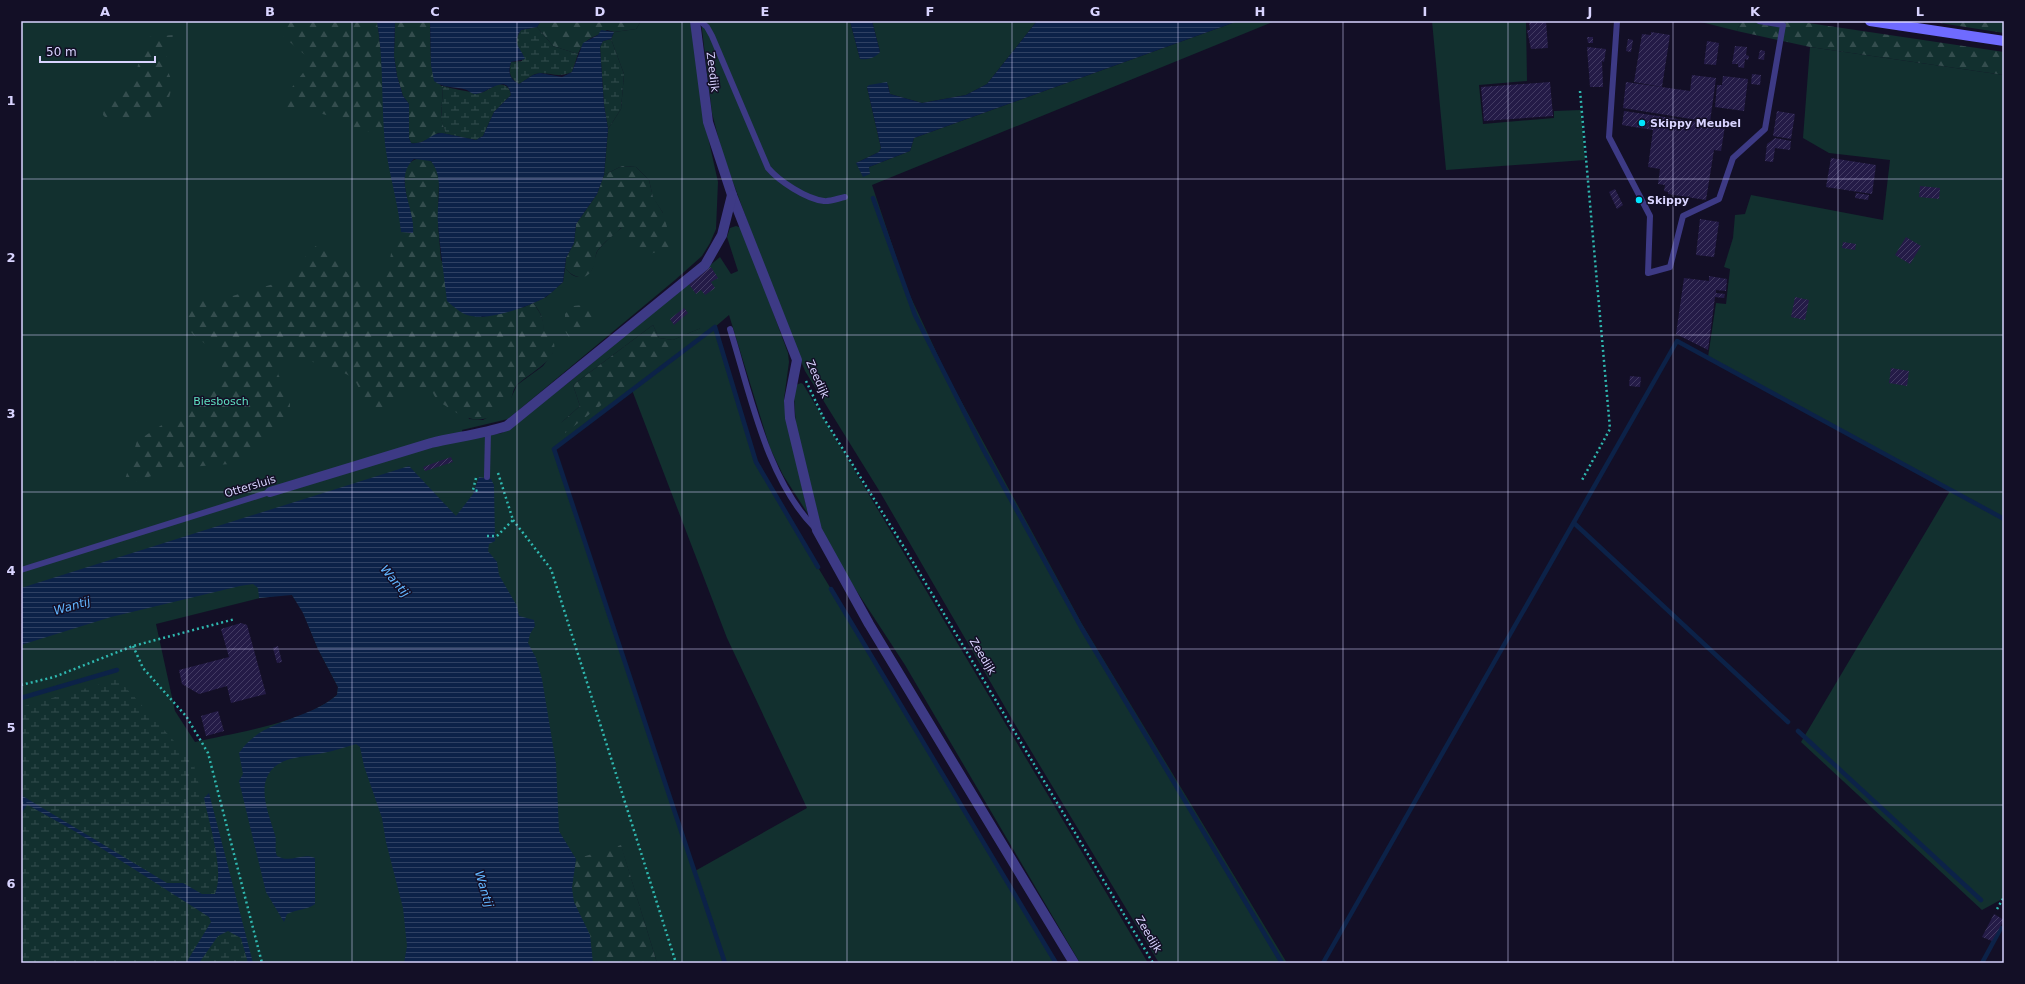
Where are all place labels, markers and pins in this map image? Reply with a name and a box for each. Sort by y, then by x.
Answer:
place label: Skippy Meubel [1650,117,1741,130]
marker: Skippy Meubel [1637,118,1647,128]
place label: Skippy [1647,194,1689,207]
marker: Skippy [1634,195,1644,205]

